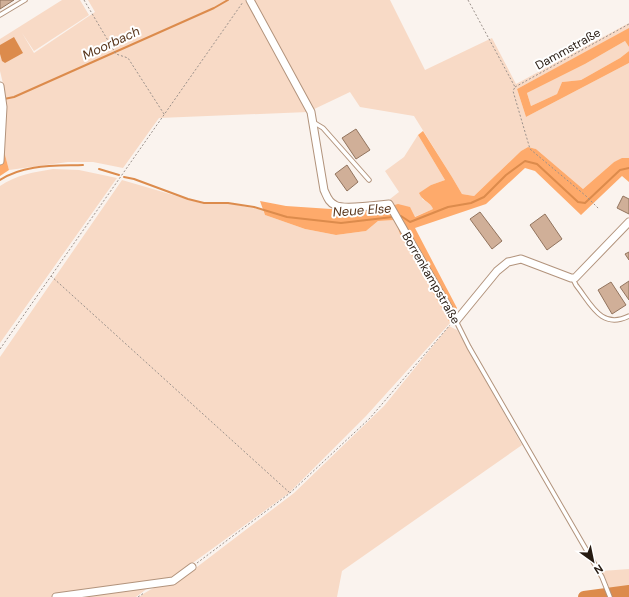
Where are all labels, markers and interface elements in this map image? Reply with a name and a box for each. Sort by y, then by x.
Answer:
water label: Moorbach [80,22,142,64]
street label: Dammstraße [533,24,604,73]
water label: Neue Else [332,199,392,221]
street label: Borrenkampstraße [398,229,464,327]
north arrow [573,541,613,581]
text: N [591,561,606,577]

